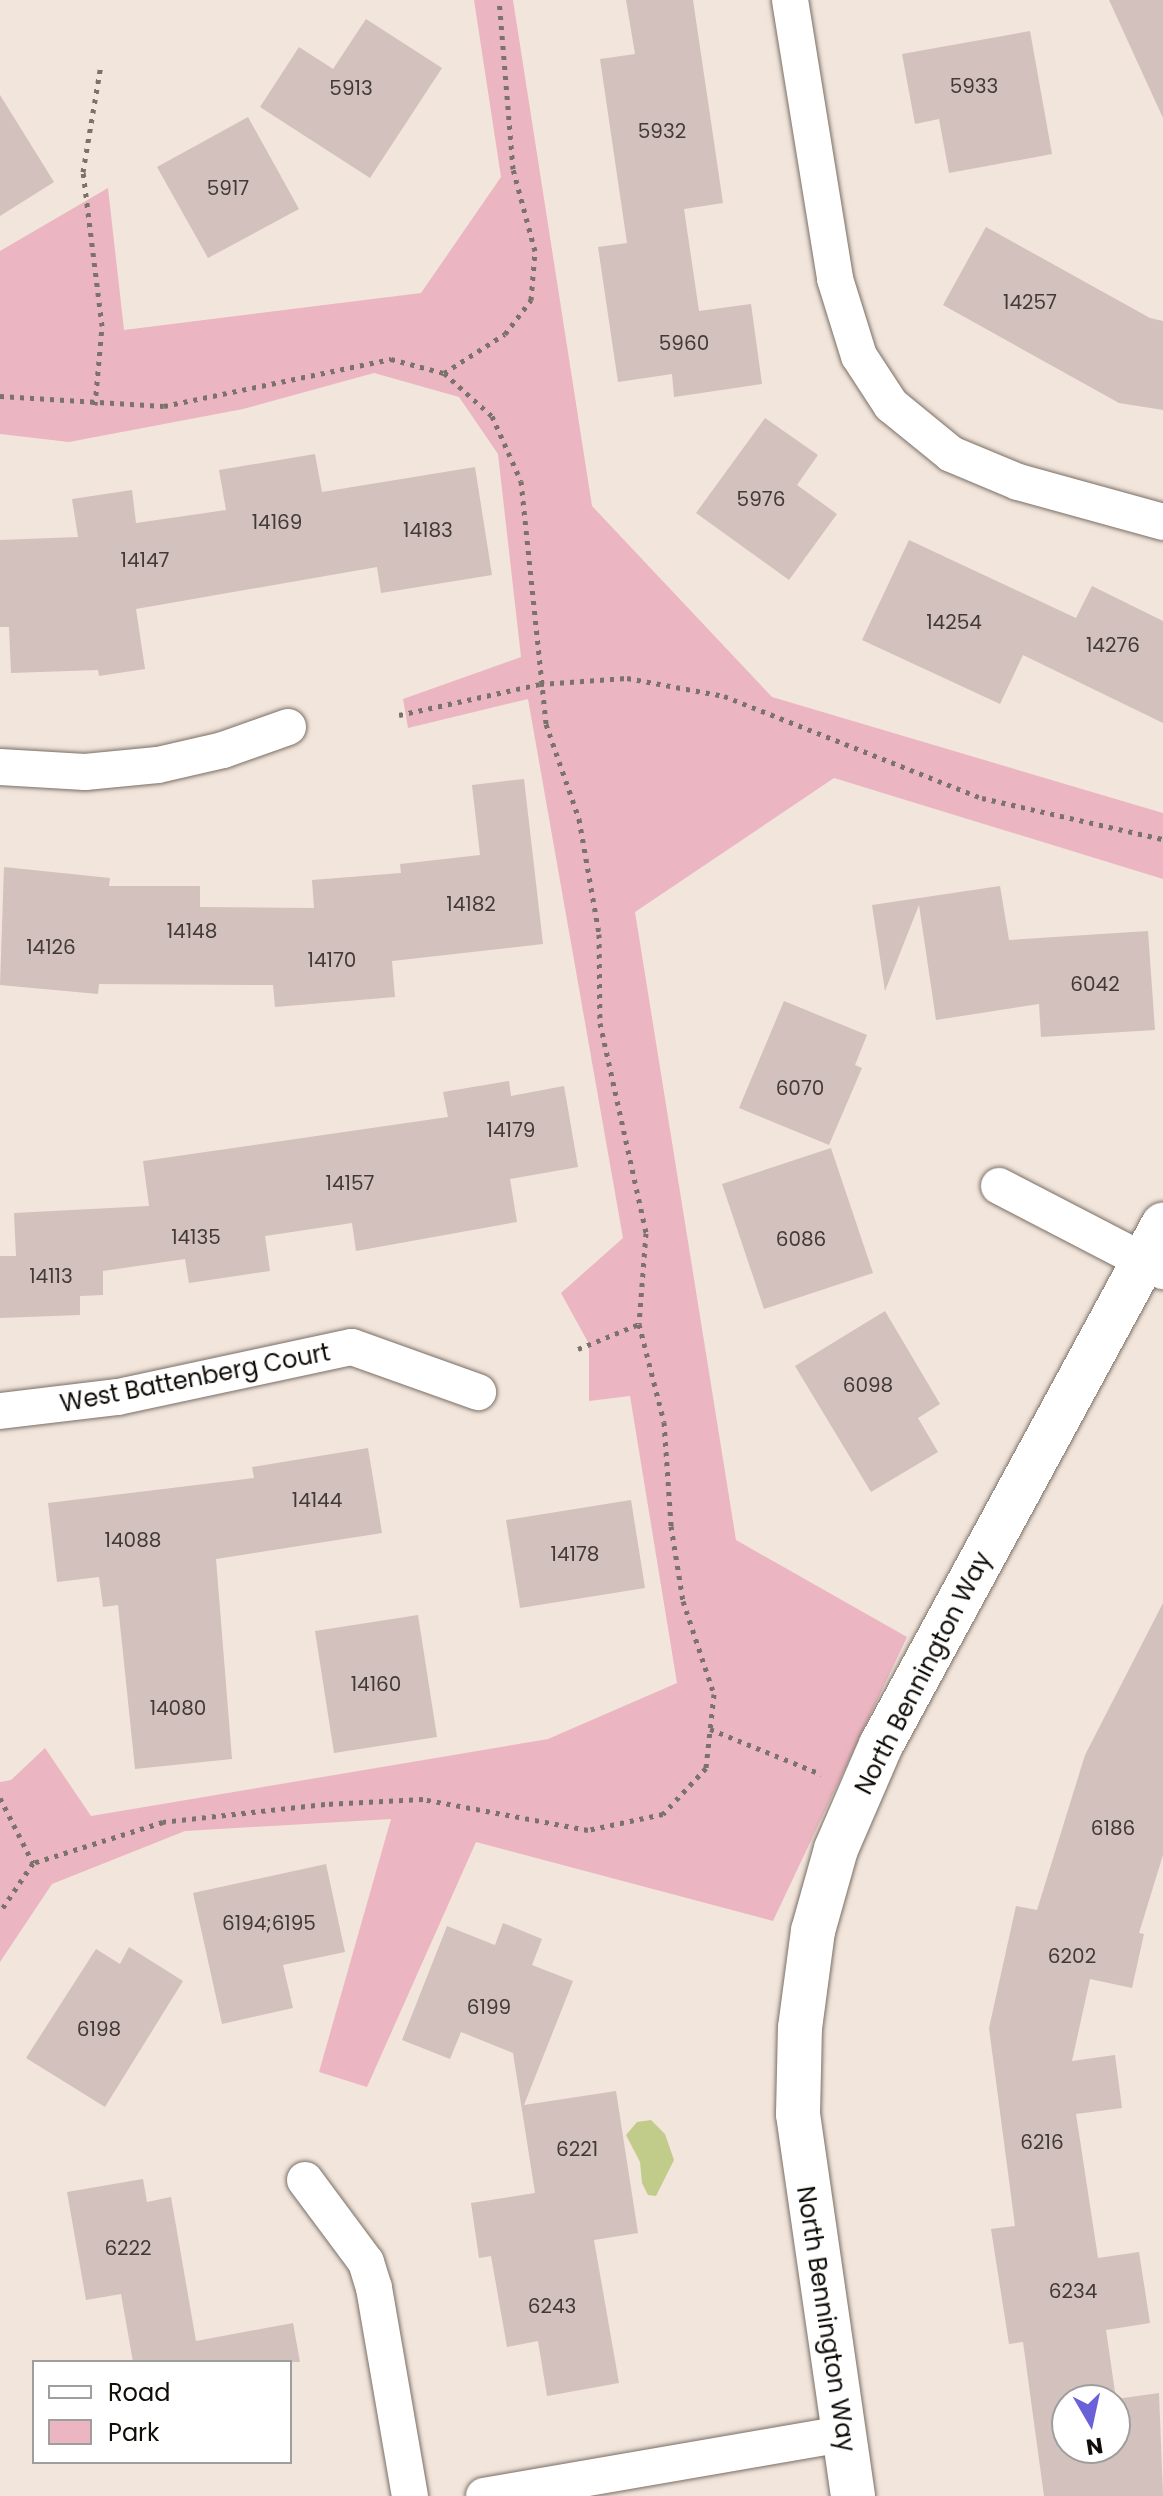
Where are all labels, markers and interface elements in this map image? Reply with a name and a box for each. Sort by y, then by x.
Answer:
house number: 5933 [950,74,998,98]
house number: 5913 [329,76,373,100]
house number: 5932 [638,119,686,143]
house number: 5917 [207,176,249,200]
house number: 14257 [1003,290,1057,314]
house number: 5960 [659,331,709,355]
house number: 5976 [737,487,785,511]
house number: 14169 [252,510,302,534]
house number: 14183 [403,518,453,542]
house number: 14147 [121,548,169,572]
house number: 14254 [926,610,982,634]
house number: 14276 [1086,633,1140,657]
house number: 14182 [446,892,496,916]
house number: 14148 [167,919,217,943]
house number: 14126 [26,935,76,959]
house number: 14170 [308,948,356,972]
house number: 6042 [1070,972,1120,996]
house number: 6070 [776,1076,824,1100]
house number: 14179 [487,1118,535,1142]
house number: 14157 [326,1171,374,1195]
house number: 14135 [171,1225,221,1249]
house number: 6086 [776,1227,826,1251]
house number: 14113 [29,1264,73,1288]
street label: West Battenberg Court [58,1338,332,1418]
house number: 6098 [843,1373,893,1397]
house number: 14144 [292,1488,342,1512]
house number: 14088 [105,1528,161,1552]
house number: 14178 [551,1542,599,1566]
street label: North Bennington Way [849,1547,997,1799]
house number: 14160 [351,1672,401,1696]
house number: 14080 [150,1696,206,1720]
house number: 6186 [1091,1816,1135,1840]
house number: 6194;6195 [222,1911,316,1935]
house number: 6202 [1048,1944,1096,1968]
house number: 6199 [467,1995,511,2019]
house number: 6198 [77,2017,121,2041]
house number: 6216 [1020,2130,1064,2154]
house number: 6221 [556,2137,598,2161]
street label: North Bennington Way [791,2184,861,2454]
house number: 6222 [104,2236,152,2260]
house number: 6234 [1049,2279,1097,2303]
house number: 6243 [528,2294,576,2318]
legend [32,2360,292,2464]
text: Road [108,2376,170,2409]
north arrow [1051,2384,1131,2464]
text: Park [108,2416,159,2449]
text: N [1084,2430,1105,2463]

